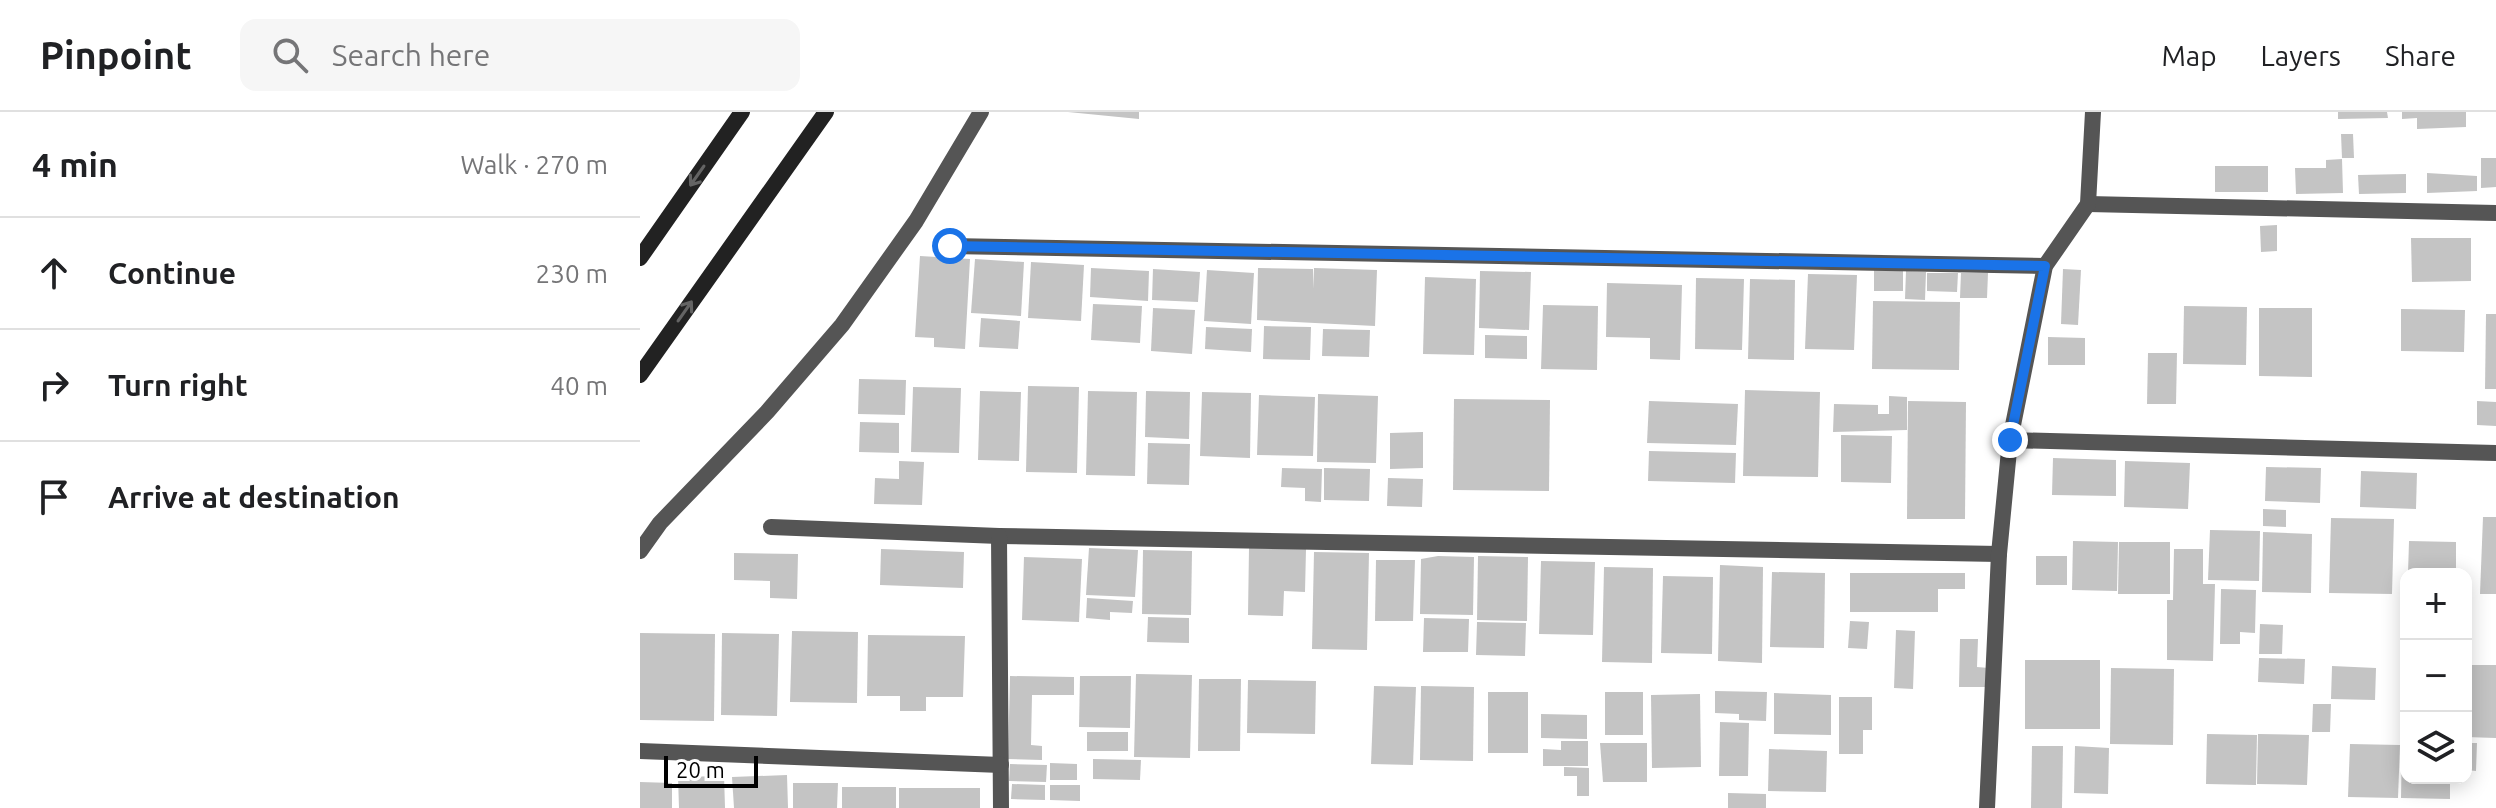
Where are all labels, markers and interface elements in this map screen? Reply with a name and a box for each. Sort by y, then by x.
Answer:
search box [240,19,800,91]
icon: search [268,33,312,77]
text: Pinpoint [40,34,192,76]
text: Search here [332,38,490,72]
text: Map [2161,40,2217,71]
text: Layers [2261,40,2341,71]
text: Share [2385,40,2456,71]
text: 4 min [32,145,118,183]
text: Walk · 270 m [460,150,608,179]
one-way arrow [689,164,705,186]
route start [932,228,968,264]
icon: ahead [32,251,76,295]
text: Continue [108,256,236,290]
text: 230 m [536,259,608,288]
one-way arrow [677,300,693,322]
icon: right [32,363,76,407]
text: Turn right [108,368,248,402]
text: 40 m [550,371,608,400]
route end [1992,422,2028,458]
icon: arrive [32,475,76,519]
text: Arrive at destination [108,480,400,514]
map controls [2400,568,2472,784]
button: + [2400,568,2472,640]
button: − [2400,640,2472,712]
button: layers [2400,712,2472,784]
scale bar [664,752,758,788]
text: 20 m [676,757,725,782]

